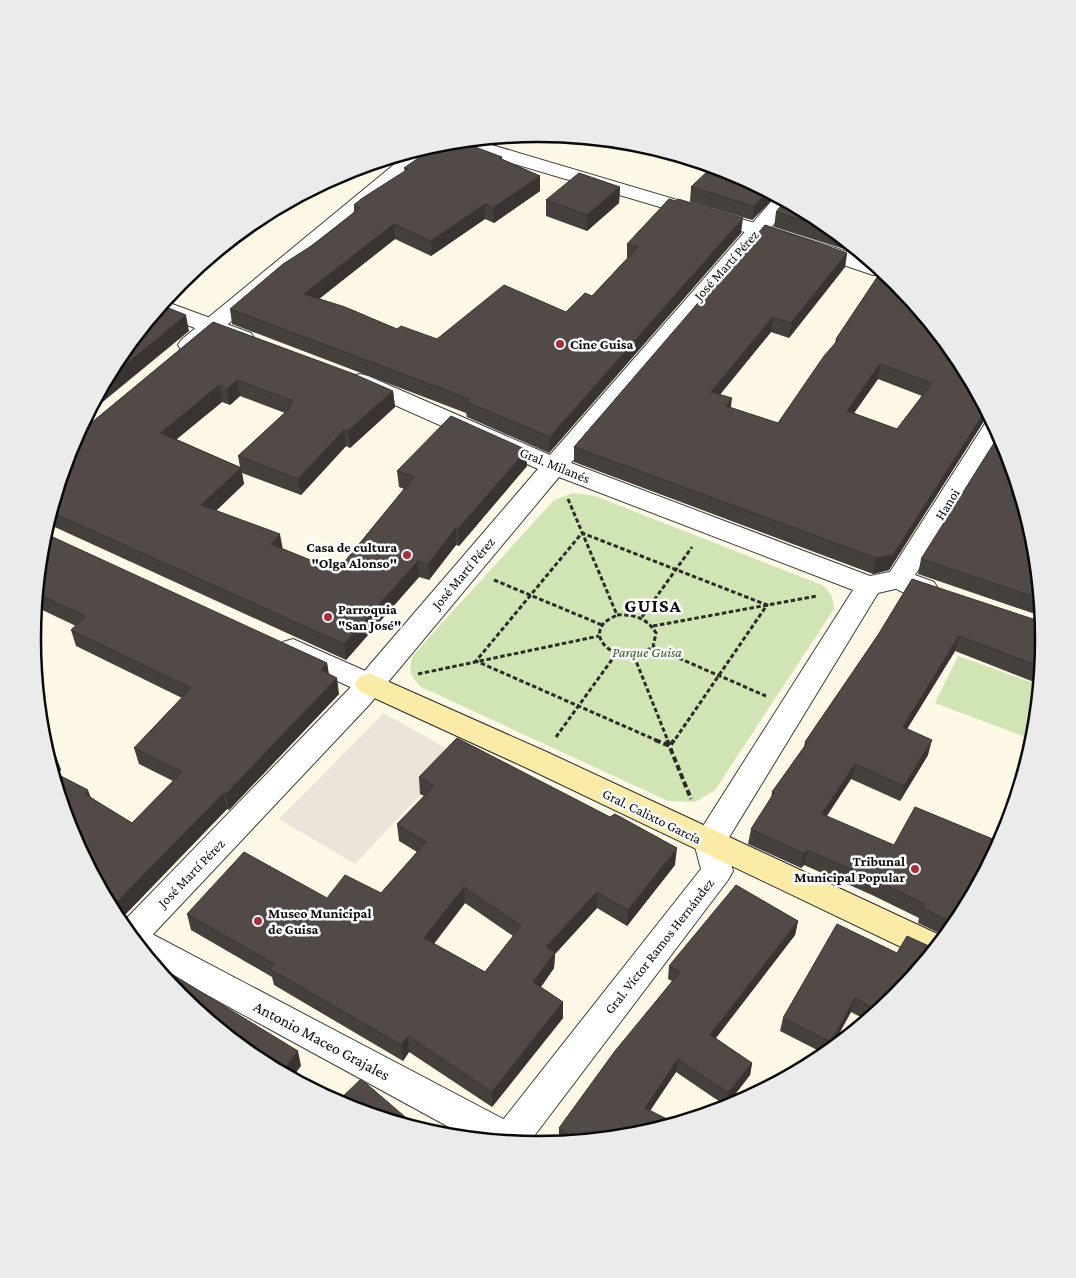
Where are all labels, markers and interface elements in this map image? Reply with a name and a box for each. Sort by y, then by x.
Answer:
street label: José Martí Pérez [689,227,762,305]
place label: Cine Guisa [570,336,634,352]
marker: Cine Guisa [554,338,566,350]
street label: Gral. Milanés [518,444,592,486]
street label: Hanoi [931,485,963,523]
street label: José Martí Pérez [427,534,498,614]
place label: Casa de cultura "Olga Alonso" [306,539,397,571]
marker: Casa de cultura "Olga Alonso" [401,549,413,561]
district label: GUISA [624,595,682,616]
place label: Parroquia "San José" [338,601,401,633]
marker: Parroquia "San José" [322,611,334,623]
park label: Parque Guisa [612,644,682,660]
street label: Gral. Calixto García [600,785,705,847]
street label: José Martí Pérez [153,835,228,912]
place label: Tribunal Municipal Popular [794,853,905,885]
marker: Tribunal Municipal Popular [909,863,921,875]
street label: Gral. Víctor Ramos Hernández [601,875,717,1017]
place label: Museo Municipal de Guisa [268,905,371,937]
marker: Museo Municipal de Guisa [252,915,264,927]
street label: Antonio Maceo Grajales [250,997,393,1084]

